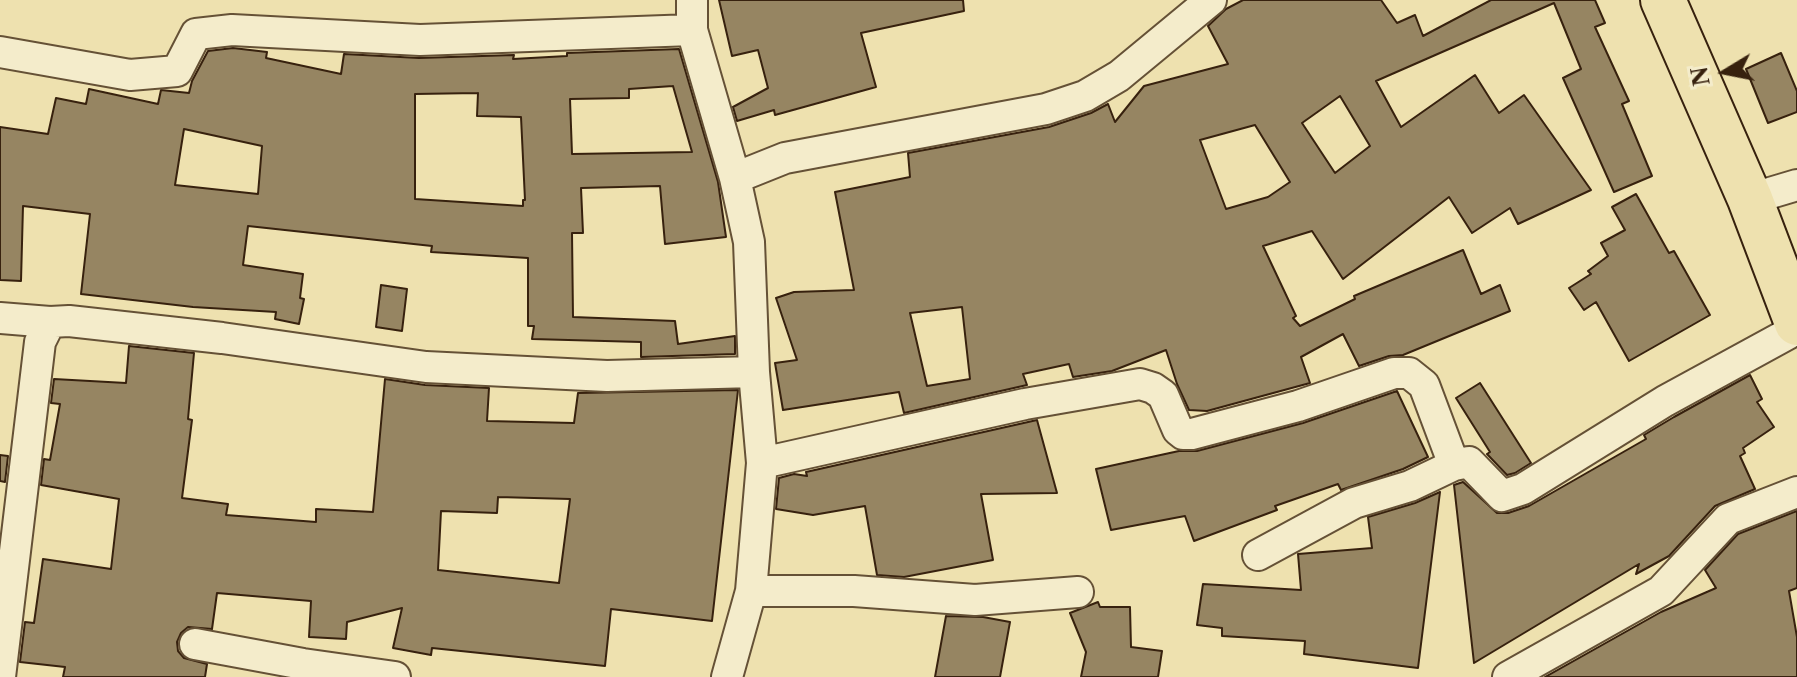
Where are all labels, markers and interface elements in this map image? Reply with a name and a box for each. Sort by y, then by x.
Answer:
north arrow [1685,32,1765,112]
text: N [1686,64,1716,88]

